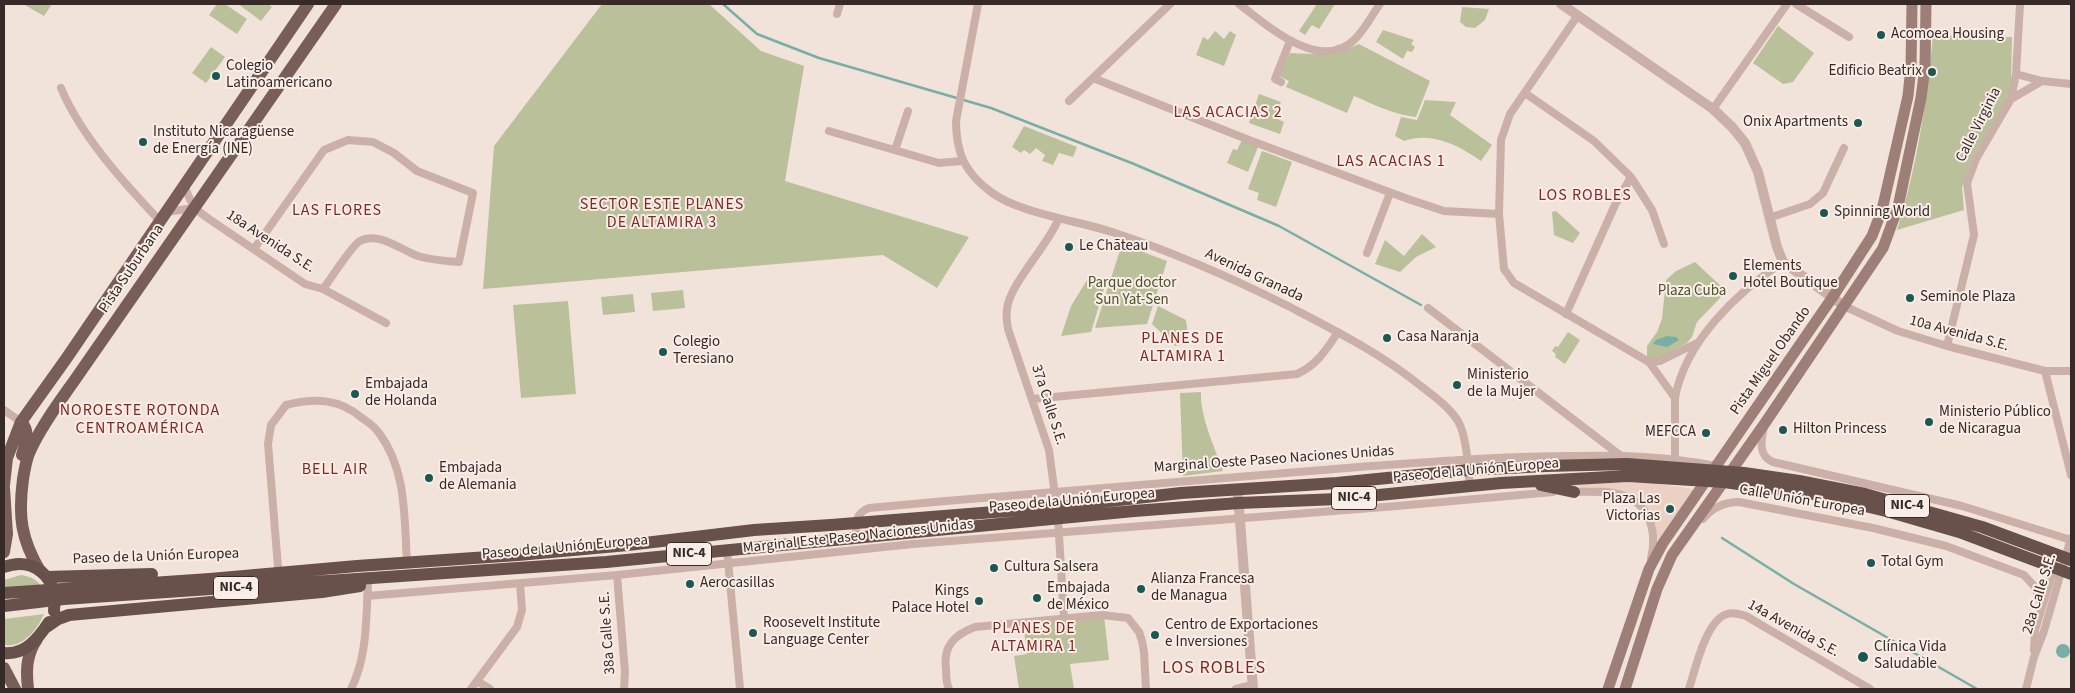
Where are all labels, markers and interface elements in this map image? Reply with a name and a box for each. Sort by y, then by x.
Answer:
place label: Acomoea Housing [1891,26,2004,44]
marker: Acomoea Housing [1875,29,1887,41]
place label: Colegio Latinoamericano [226,58,332,93]
place label: Edificio Beatrix [1828,63,1922,81]
marker: Edificio Beatrix [1926,66,1938,78]
marker: Colegio Latinoamericano [210,70,222,82]
street label: Calle Virginia [1953,85,2005,165]
district label: LAS ACACIAS 2 [1172,103,1284,123]
place label: Onix Apartments [1743,114,1848,132]
marker: Onix Apartments [1852,117,1864,129]
place label: Instituto Nicaragüense de Energía (INE) [153,124,294,159]
marker: Instituto Nicaragüense de Energía (INE) [137,136,149,148]
district label: LAS ACACIAS 1 [1335,152,1447,172]
district label: LOS ROBLES [1537,186,1633,206]
district label: SECTOR ESTE PLANES DE ALTAMIRA 3 [577,195,747,233]
district label: LAS FLORES [291,201,383,221]
place label: Spinning World [1834,204,1930,222]
street label: 18a Avenida S.E. [222,207,318,277]
marker: Spinning World [1818,207,1830,219]
street label: Pista Suburbana [96,221,168,317]
place label: Le Chãteau [1079,238,1148,256]
marker: Le Chãteau [1063,241,1075,253]
street label: Avenida Granada [1202,245,1306,307]
place label: Elements Hotel Boutique [1743,258,1838,293]
marker: Elements Hotel Boutique [1727,270,1739,282]
park label: Parque doctor Sun Yat-Sen [1088,275,1176,310]
park label: Plaza Cuba [1658,283,1726,301]
place label: Seminole Plaza [1920,289,2016,307]
marker: Seminole Plaza [1904,292,1916,304]
street label: Pista Miguel Obando [1727,303,1815,419]
street label: 10a Avenida S.E. [1907,312,2011,356]
district label: PLANES DE ALTAMIRA 1 [1139,329,1227,367]
place label: Casa Naranja [1397,329,1479,347]
marker: Casa Naranja [1381,332,1393,344]
place label: Colegio Teresiano [673,334,734,369]
marker: Colegio Teresiano [657,346,669,358]
street label: 37a Calle S.E. [1027,363,1069,447]
place label: Ministerio de la Mujer [1467,367,1536,402]
place label: Embajada de Holanda [365,376,437,411]
marker: Ministerio de la Mujer [1451,379,1463,391]
marker: Embajada de Holanda [349,388,361,400]
district label: NOROESTE ROTONDA CENTROAMÉRICA [58,401,222,439]
place label: Ministerio Público de Nicaragua [1939,404,2051,439]
marker: Ministerio Público de Nicaragua [1923,416,1935,428]
place label: Hilton Princess [1793,421,1887,439]
place label: MEFCCA [1645,424,1696,442]
marker: Hilton Princess [1777,424,1789,436]
marker: MEFCCA [1700,427,1712,439]
street label: Marginal Oeste Paseo Naciones Unidas [1153,443,1395,477]
street label: Paseo de la Unión Europea [1392,455,1560,487]
district label: BELL AIR [301,460,369,480]
place label: Embajada de Alemania [439,460,517,495]
marker: Embajada de Alemania [423,472,435,484]
street label: Calle Unión Europea [1738,481,1866,521]
street label: Paseo de la Unión Europea [988,485,1156,517]
road number: NIC-4 [1332,486,1376,509]
place label: Plaza Las Victorias [1602,491,1660,526]
road number: NIC-4 [1884,494,1930,518]
marker: Plaza Las Victorias [1664,503,1676,515]
street label: Marginal Este Paseo Naciones Unidas [742,516,974,558]
street label: Paseo de la Unión Europea [481,532,649,564]
road number: NIC-4 [666,542,712,566]
street label: Paseo de la Unión Europea [72,545,240,569]
street label: 28a Calle S.E. [2019,552,2061,636]
place label: Total Gym [1881,554,1944,572]
marker: Total Gym [1865,557,1877,569]
place label: Cultura Salsera [1004,559,1099,577]
marker: Cultura Salsera [988,562,1000,574]
place label: Alianza Francesa de Managua [1151,571,1255,606]
place label: Aerocasillas [700,575,774,593]
road number: NIC-4 [214,576,258,600]
marker: Aerocasillas [684,578,696,590]
place label: Embajada de México [1047,580,1110,615]
place label: Kings Palace Hotel [891,583,969,618]
marker: Alianza Francesa de Managua [1135,583,1147,595]
street label: 38a Calle S.E. [596,591,620,675]
marker: Embajada de México [1031,592,1043,604]
marker: Kings Palace Hotel [973,595,985,607]
street label: 14a Avenida S.E. [1744,596,1842,662]
place label: Roosevelt Institute Language Center [763,615,880,650]
place label: Centro de Exportaciones e Inversiones [1165,617,1318,652]
district label: PLANES DE ALTAMIRA 1 [990,619,1078,657]
marker: Roosevelt Institute Language Center [747,627,759,639]
marker: Centro de Exportaciones e Inversiones [1149,629,1161,641]
place label: Clínica Vida Saludable [1874,639,1947,674]
marker: Clínica Vida Saludable [1856,650,1870,664]
district label: LOS ROBLES [1161,658,1267,680]

